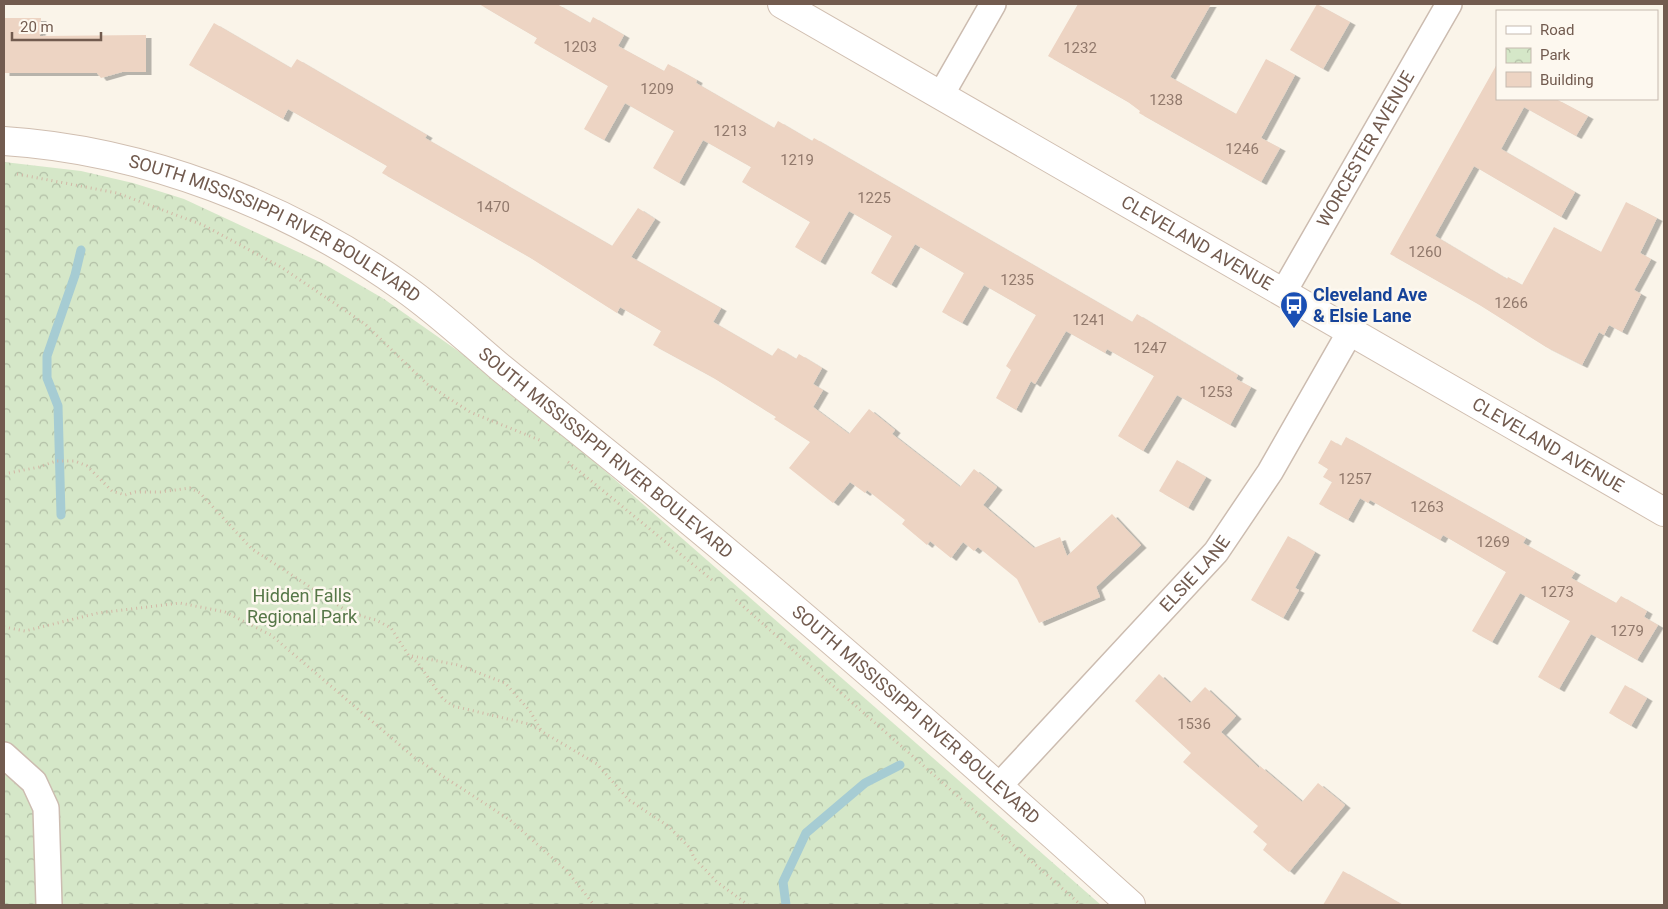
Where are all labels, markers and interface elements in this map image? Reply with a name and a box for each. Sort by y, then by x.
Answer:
scale bar [12,10,101,42]
legend [1496,10,1658,100]
text: 20 m [20,18,54,36]
text: Road [1540,21,1574,39]
house number: 1203 [563,38,597,56]
house number: 1232 [1063,39,1097,57]
text: Park [1540,46,1571,64]
street label: WORCESTER AVENUE [1312,67,1418,230]
text: Building [1540,71,1594,89]
house number: 1209 [640,80,674,98]
house number: 1238 [1149,91,1183,109]
house number: 1213 [713,122,747,140]
house number: 1246 [1225,140,1259,158]
street label: SOUTH MISSISSIPPI RIVER BOULEVARD [127,150,425,306]
house number: 1219 [780,151,814,169]
house number: 1225 [857,189,891,207]
street label: CLEVELAND AVENUE [1118,191,1277,295]
house number: 1470 [476,198,510,216]
house number: 1260 [1408,243,1442,261]
house number: 1235 [1000,271,1034,289]
place label: Cleveland Ave & Elsie Lane [1313,284,1428,326]
bus stop icon: Cleveland Ave & Elsie Lane [1279,290,1309,329]
house number: 1266 [1494,294,1528,312]
house number: 1241 [1072,311,1106,329]
house number: 1247 [1133,339,1167,357]
street label: SOUTH MISSISSIPPI RIVER BOULEVARD [475,343,737,562]
house number: 1253 [1199,383,1233,401]
street label: CLEVELAND AVENUE [1469,393,1628,497]
house number: 1257 [1338,470,1372,488]
house number: 1263 [1410,498,1444,516]
street label: ELSIE LANE [1155,531,1234,616]
house number: 1269 [1476,533,1510,551]
house number: 1273 [1540,583,1574,601]
park label: Hidden Falls Regional Park [247,585,358,627]
street label: SOUTH MISSISSIPPI RIVER BOULEVARD [788,601,1044,828]
house number: 1279 [1610,622,1644,640]
house number: 1536 [1177,715,1211,733]

